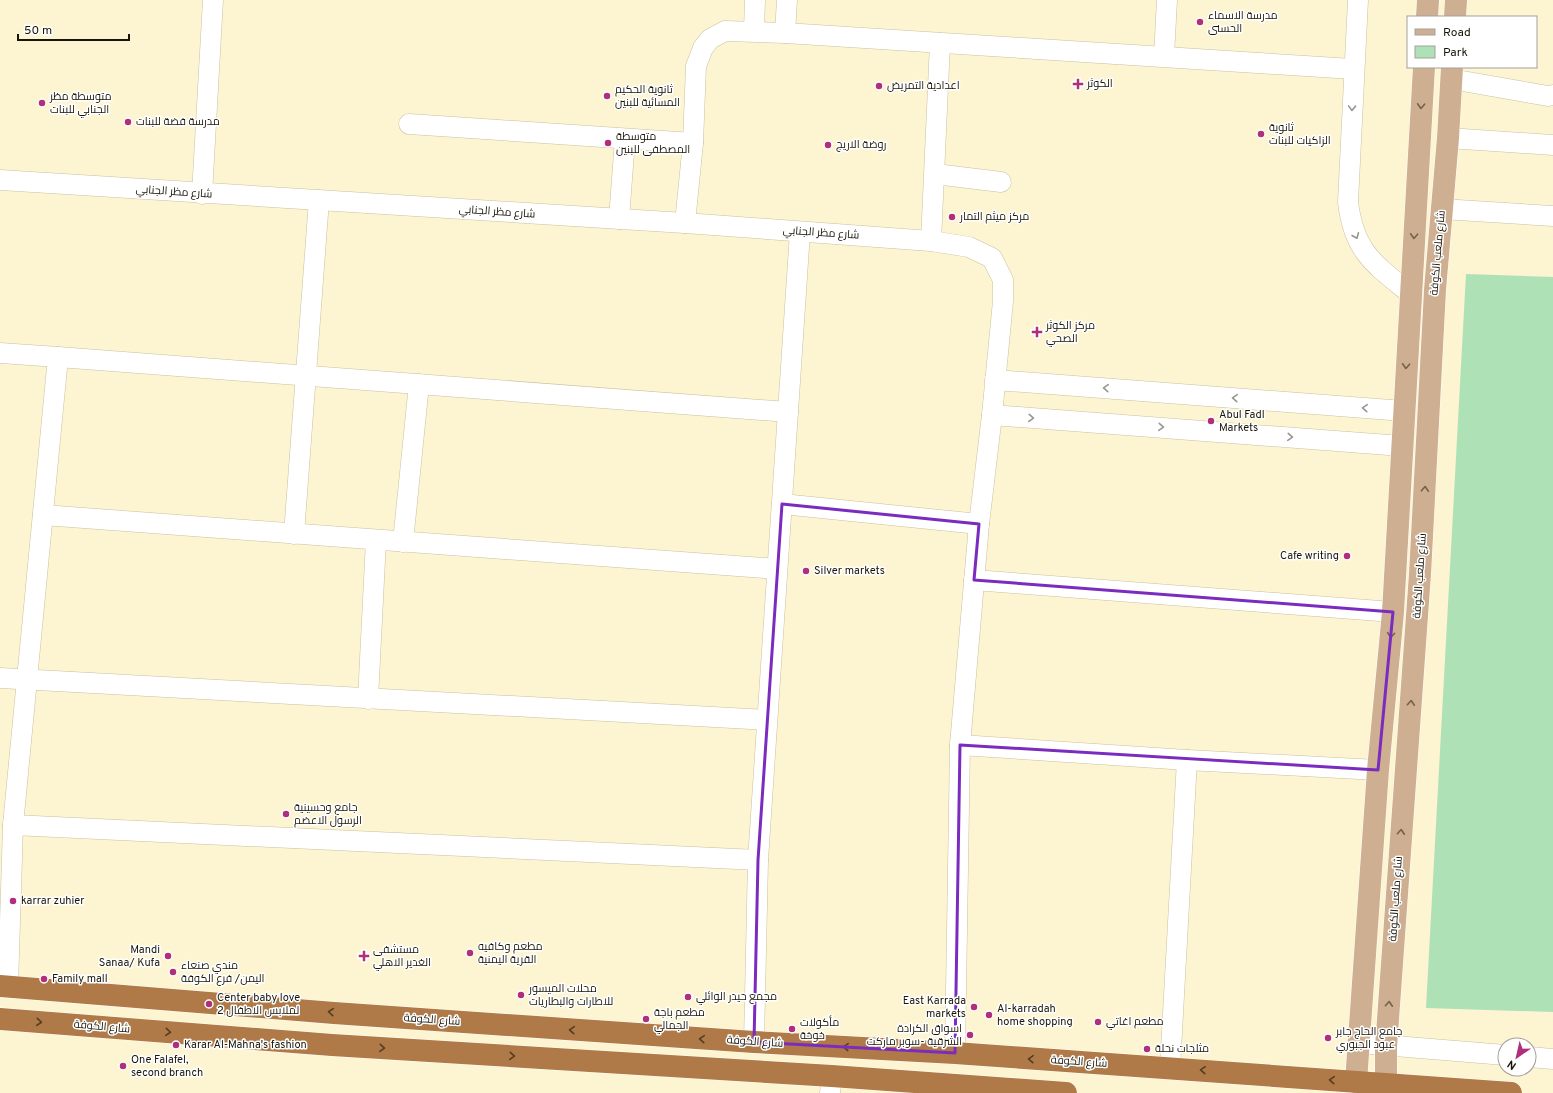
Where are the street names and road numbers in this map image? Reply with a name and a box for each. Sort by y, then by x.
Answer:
street label: شارع مظر الجنابي [135,182,213,203]
street label: شارع مظر الجنابي [458,202,536,223]
street label: شارع ملعب الكوفة [1427,210,1449,296]
street label: شارع مظر الجنابي [782,223,860,244]
street label: شارع ملعب الكوفة [1410,533,1430,619]
street label: شارع ملعب الكوفة [1386,856,1406,942]
street label: شارع الكوفة [403,1011,461,1029]
street label: شارع الكوفة [73,1018,131,1036]
street label: شارع الكوفة [726,1033,784,1051]
street label: شارع الكوفة [1050,1053,1108,1071]

